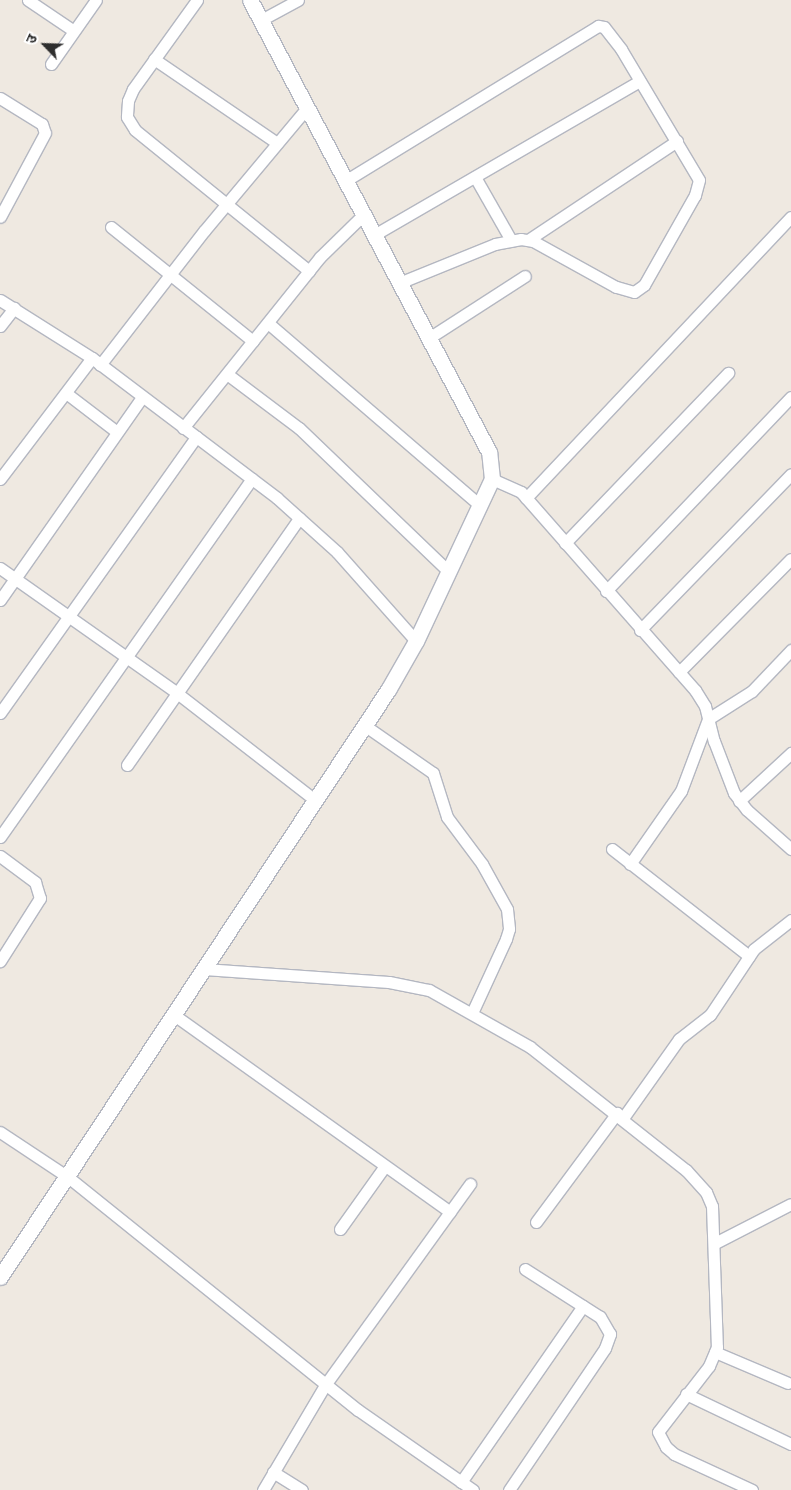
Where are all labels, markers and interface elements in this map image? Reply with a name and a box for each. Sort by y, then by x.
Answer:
north arrow [20,20,70,70]
text: उ [21,31,41,46]

